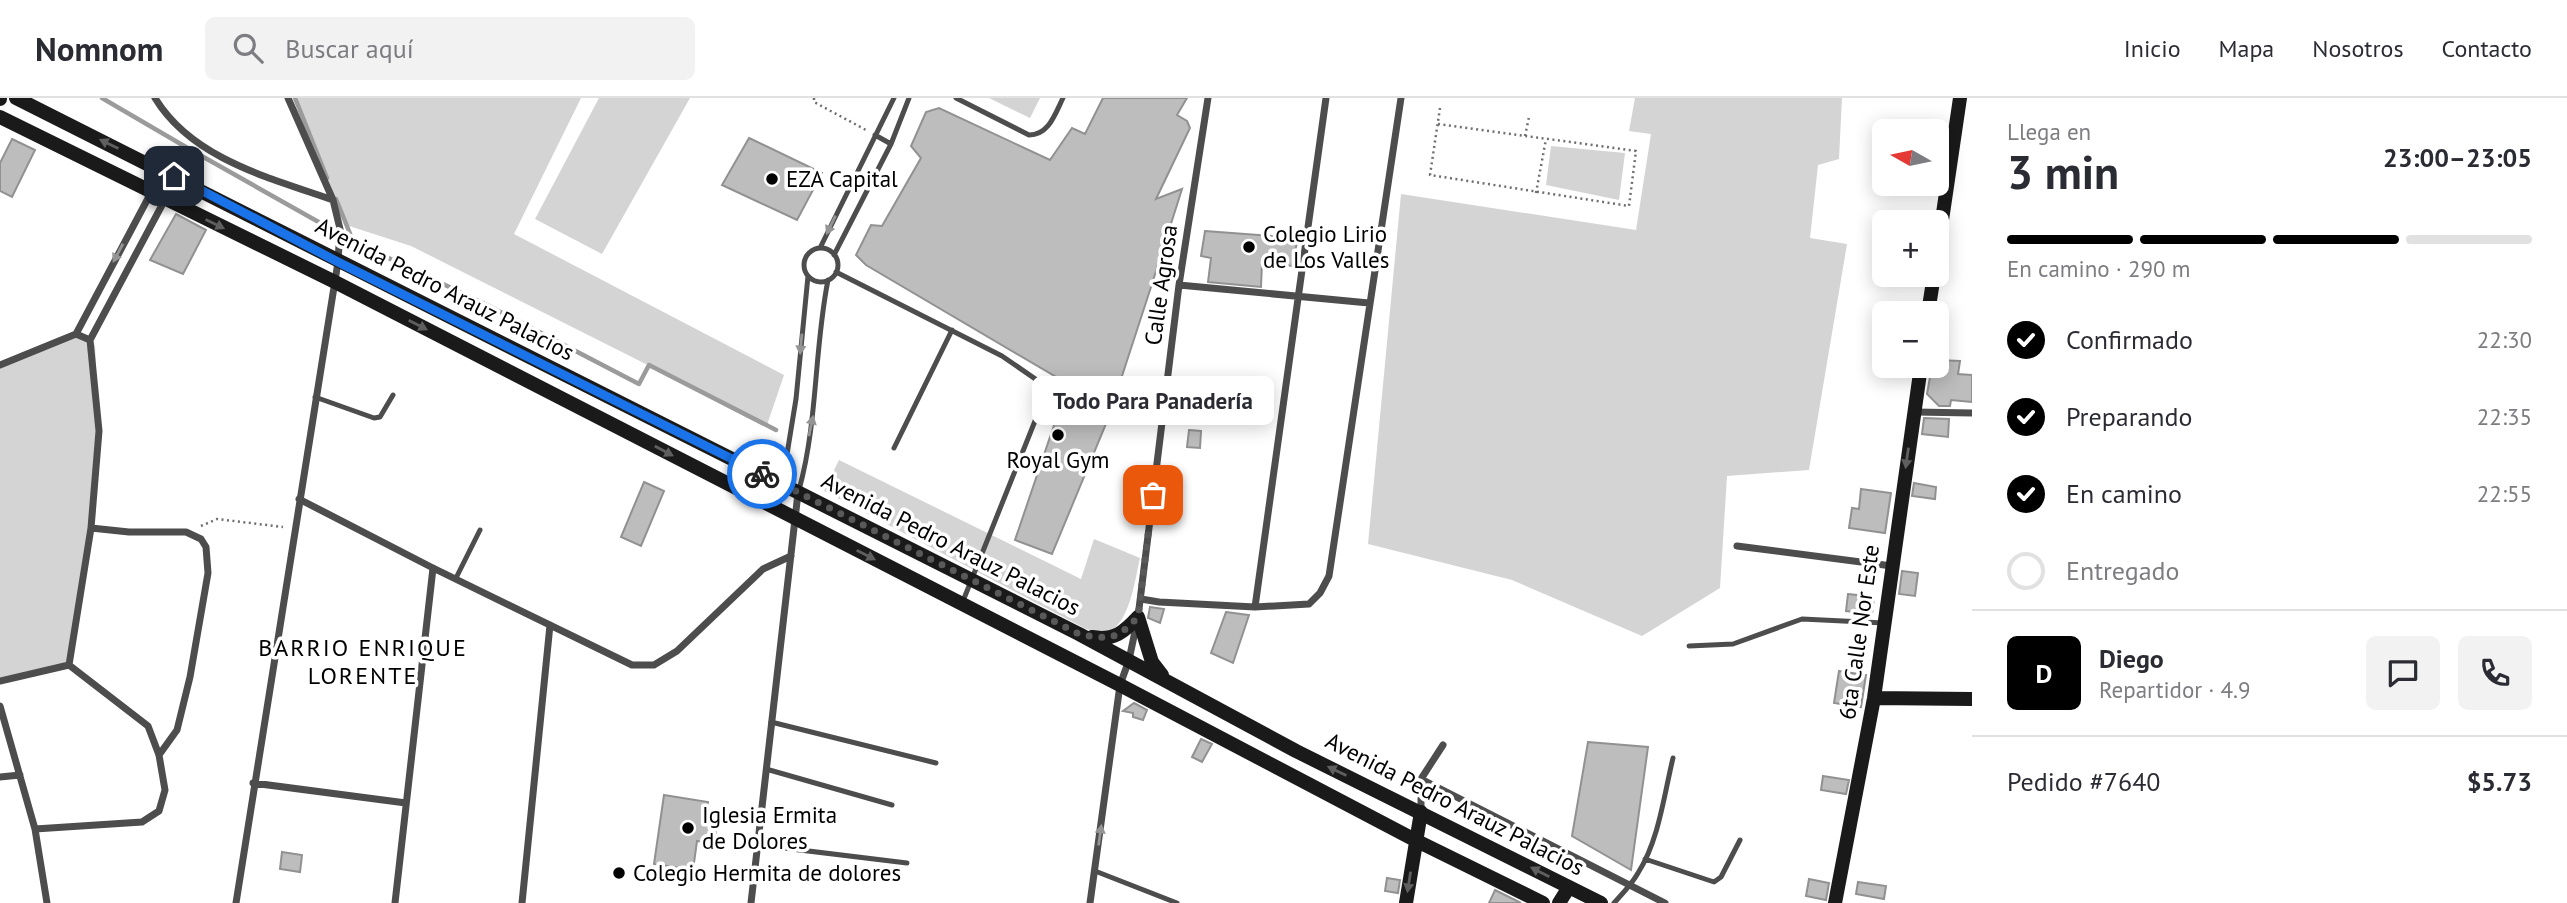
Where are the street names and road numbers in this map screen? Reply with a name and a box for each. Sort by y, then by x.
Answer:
street label: Avenida Pedro Arauz Palacios [311,211,579,366]
street label: Calle Agrosa [1138,223,1183,347]
street label: Avenida Pedro Arauz Palacios [817,466,1085,621]
street label: 6ta Calle Nor Este [1832,543,1885,721]
street label: Avenida Pedro Arauz Palacios [1321,726,1589,881]

